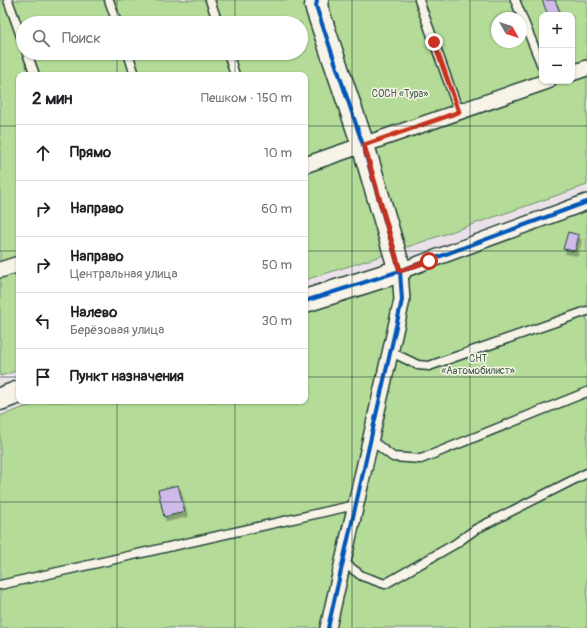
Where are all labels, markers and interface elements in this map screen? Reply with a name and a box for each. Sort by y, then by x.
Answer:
north arrow [491,12,527,48]
map controls [539,12,575,84]
button: + [539,12,575,48]
search box [16,16,308,60]
icon: search [30,27,52,49]
text: Поиск [62,29,101,48]
route end [425,33,443,51]
button: − [539,48,575,84]
text: 2 мин [32,88,72,109]
park label: СОСН «Тура» [372,88,428,100]
text: Пешком · 150 m [201,90,292,106]
icon: ahead [32,142,54,164]
text: Прямо [70,143,111,162]
text: 10 m [264,145,292,161]
icon: right [32,198,54,220]
text: Направо [70,199,124,218]
text: 60 m [261,201,292,217]
text: Направо [70,247,124,266]
route start [420,252,438,270]
icon: right [32,254,54,276]
text: 50 m [262,257,292,273]
text: Центральная улица [70,266,177,282]
text: Налево [70,303,117,322]
icon: left [32,310,54,332]
text: 30 m [262,313,292,329]
text: Берёзовая улица [70,322,164,338]
park label: СНТ «Автомобилист» [441,353,515,377]
icon: arrive [32,366,54,388]
text: Пункт назначения [70,367,184,386]

